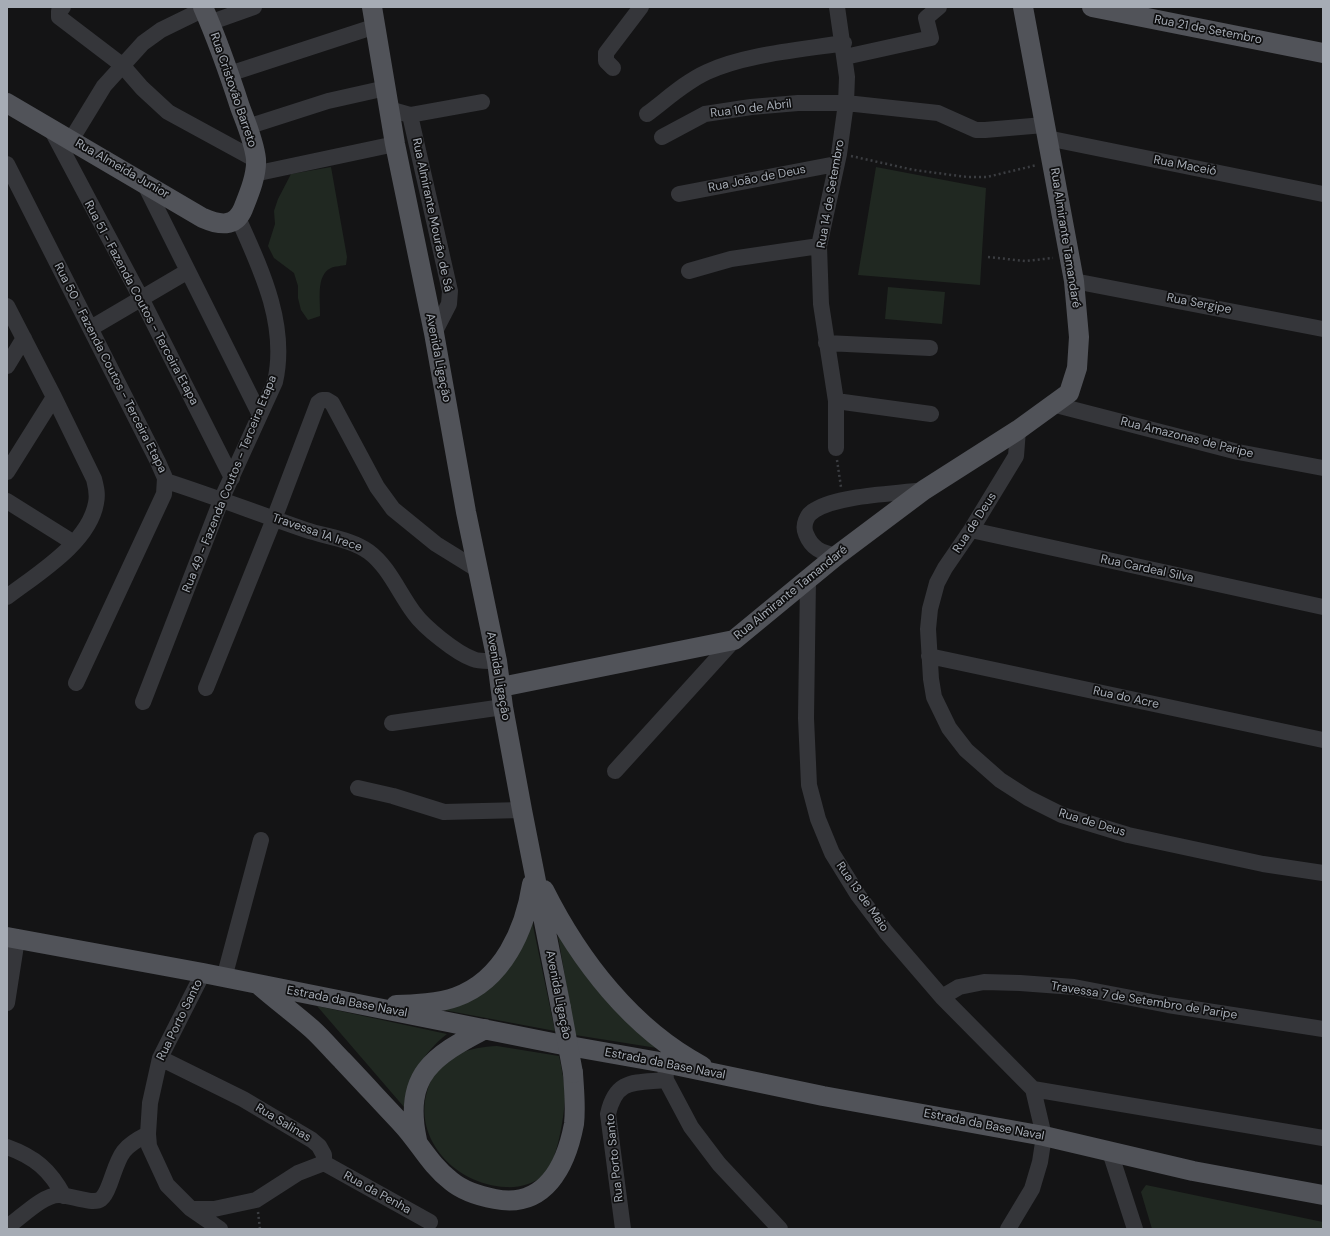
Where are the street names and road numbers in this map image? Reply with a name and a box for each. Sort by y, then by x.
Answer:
street label: Rua 21 de Setembro [1153,12,1263,48]
street label: Rua Cristovão Barreto [207,31,259,149]
street label: Rua 10 de Abril [709,97,793,121]
street label: Rua Almeida Junior [72,136,172,202]
street label: Rua Almirante Mourão de Sá [409,137,455,293]
street label: Rua 14 de Setembro [814,139,848,249]
street label: Rua Maceió [1152,153,1218,179]
street label: Rua João de Deus [707,162,807,196]
street label: Rua Almirante Tamandaré [1047,167,1083,309]
street label: Rua 51 - Fazenda Coutos - Terceira Etapa [81,198,201,408]
street label: Rua 50 - Fazenda Coutos - Terceira Etapa [51,261,169,475]
street label: Rua Sergipe [1165,291,1233,317]
street label: Avenida Ligação [422,312,454,404]
street label: Rua 49 - Fazenda Coutos - Terceira Etapa [180,373,280,595]
street label: Rua Amazonas de Paripe [1119,414,1255,462]
street label: Rua de Deus [950,490,1000,556]
street label: Travessa 1A Irece [270,511,364,555]
street label: Rua Almirante Tamandaré [731,543,851,643]
street label: Rua Cardeal Silva [1099,552,1195,586]
street label: Avenida Ligação [483,630,513,722]
street label: Rua do Acre [1092,684,1160,712]
street label: Rua de Deus [1057,806,1127,840]
street label: Rua 13 de Maio [833,859,891,935]
street label: Avenida Ligação [542,949,574,1041]
street label: Rua Porto Santo [154,977,206,1063]
street label: Travessa 7 de Setembro de Paripe [1050,979,1238,1023]
street label: Estrada da Base Naval [286,983,408,1021]
street label: Estrada da Base Naval [604,1045,726,1083]
street label: Rua Salinas [253,1101,313,1145]
street label: Estrada da Base Naval [923,1106,1045,1144]
street label: Rua Porto Santo [603,1113,627,1203]
street label: Rua da Penha [341,1169,413,1217]

